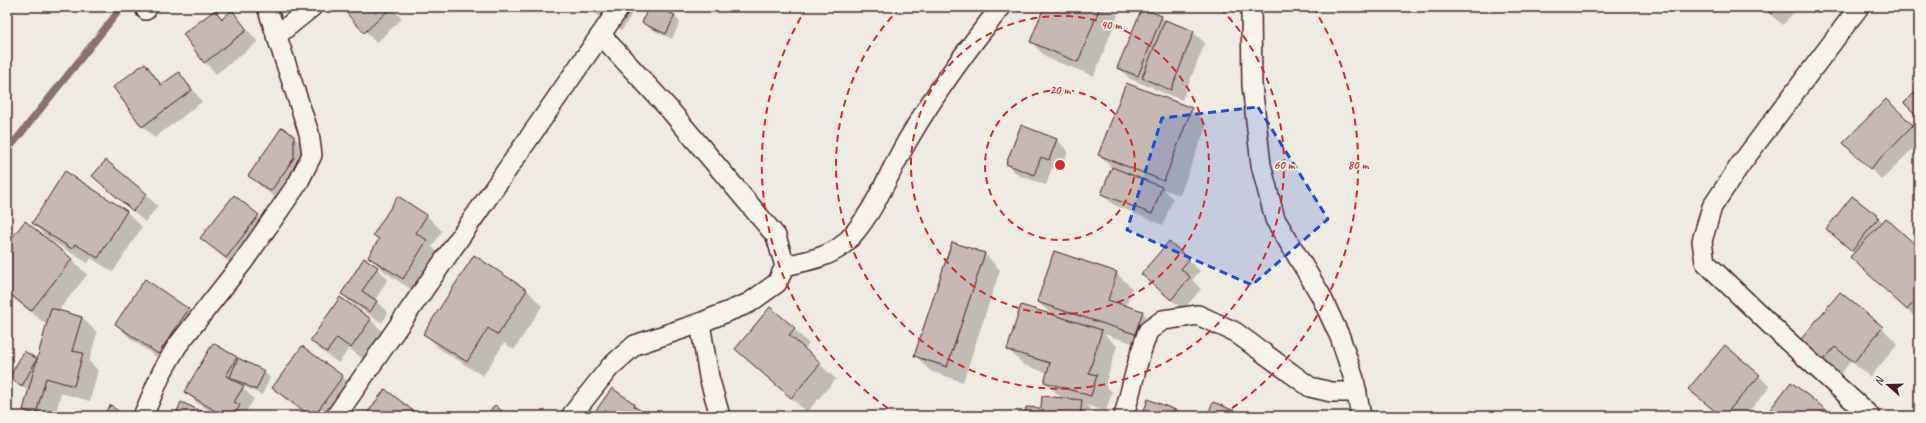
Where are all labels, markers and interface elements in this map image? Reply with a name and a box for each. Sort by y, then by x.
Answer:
text: 40 m [1101,17,1122,33]
text: 20 m [1050,82,1071,98]
text: 60 m [1274,157,1296,173]
text: 80 m [1348,157,1369,173]
centre of rings [1053,158,1067,172]
north arrow [1868,365,1908,405]
text: N [1871,374,1887,387]

